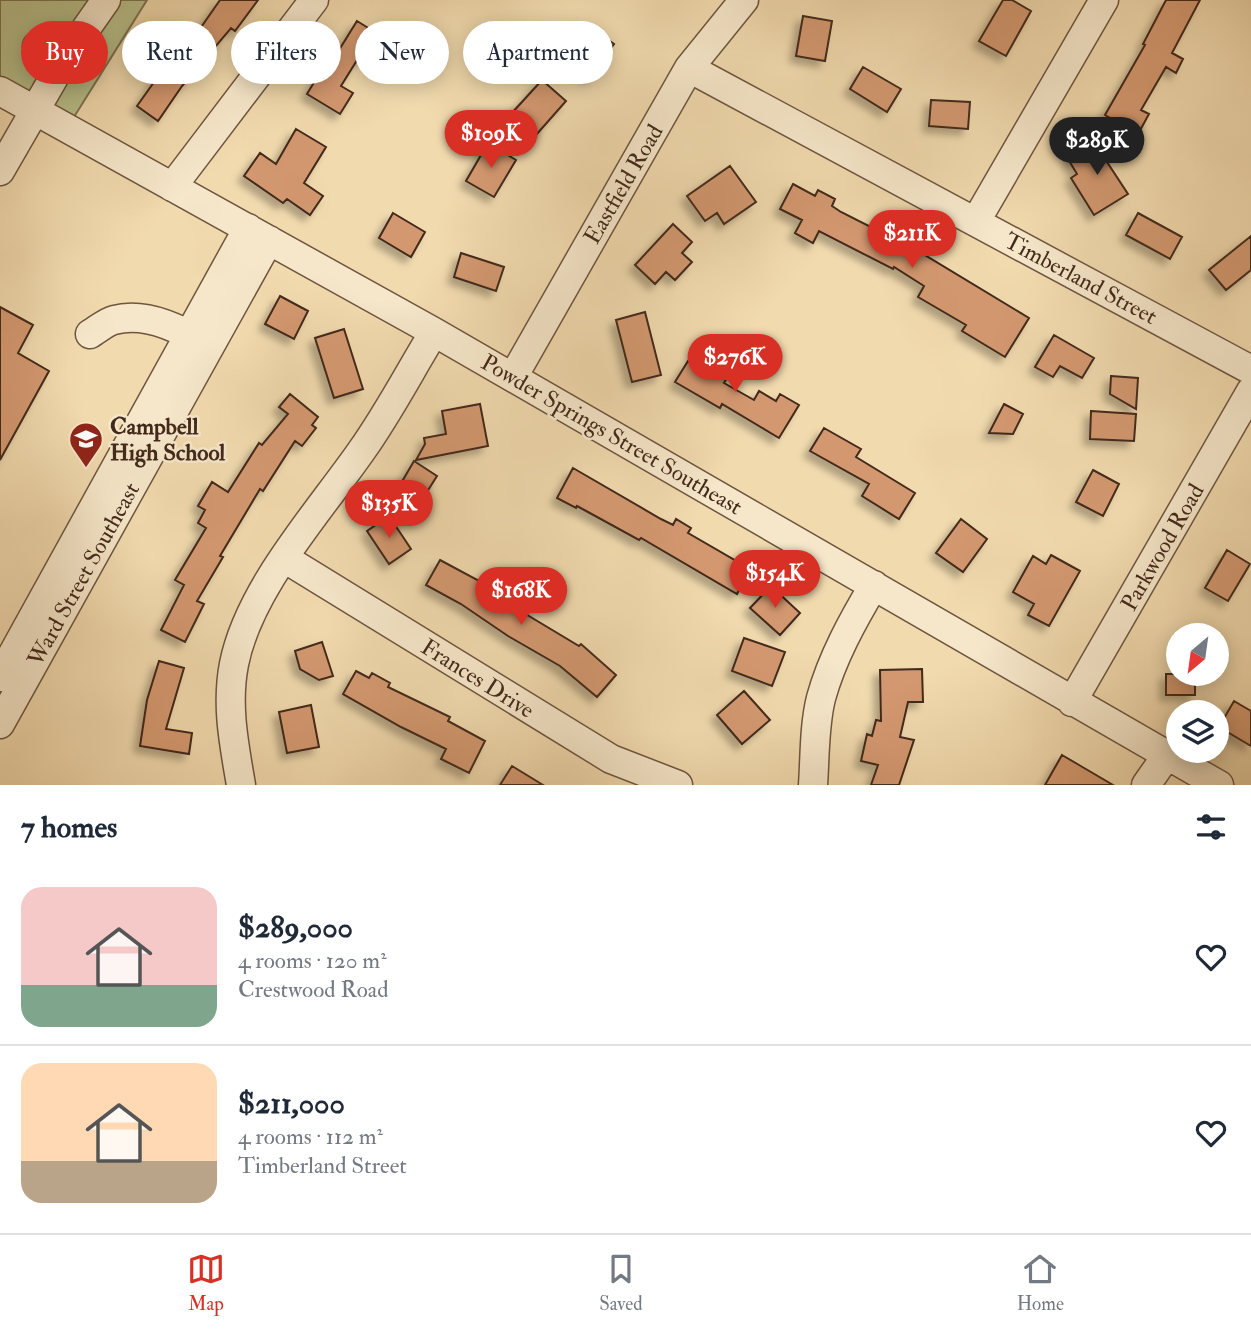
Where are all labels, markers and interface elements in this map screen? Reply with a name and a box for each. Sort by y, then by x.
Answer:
chip: Buy [21,21,108,84]
chip: Rent [122,21,217,84]
chip: Filters [231,21,341,84]
chip: New [355,21,449,84]
chip: Apartment [463,21,613,84]
pin: $109K [442,110,540,170]
text: $109K [461,118,521,147]
pin: $289K [1048,118,1146,177]
street label: Eastfield Road [577,119,669,249]
text: $289K [1065,125,1129,154]
pin: $211K [863,210,961,270]
text: $211K [883,218,941,247]
street label: Timberland Street [999,226,1162,331]
pin: $276K [686,334,784,394]
text: $276K [704,342,766,371]
street label: Powder Springs Street Southeast [475,348,748,522]
place label: Campbell High School [110,412,226,468]
school or university icon: Campbell High School [67,420,105,469]
street label: Ward Street Southeast [20,477,146,672]
street label: Parkwood Road [1114,478,1211,616]
pin: $135K [340,480,438,540]
text: $135K [361,488,417,517]
pin: $154K [726,550,824,610]
text: $154K [745,558,805,587]
pin: $168K [472,568,570,627]
text: $168K [491,575,551,604]
north arrow [1166,623,1228,686]
map controls [1166,623,1229,763]
street label: Frances Drive [416,632,540,725]
button: layers [1166,700,1229,763]
icon: filters [1192,808,1230,846]
text: 7 homes [21,809,117,846]
text: $289,000 [238,909,353,946]
icon: home [77,915,161,999]
icon: heart [1192,938,1230,976]
text: 4 rooms · 120 m² [238,946,387,975]
text: Crestwood Road [238,975,389,1004]
text: $211,000 [238,1085,345,1122]
icon: home [77,1091,161,1175]
icon: heart [1192,1114,1230,1152]
text: 4 rooms · 112 m² [238,1122,383,1151]
text: Timberland Street [238,1151,407,1180]
tab: Map [187,1250,225,1316]
tab: Saved [599,1250,643,1316]
tab: Home [1017,1250,1064,1316]

